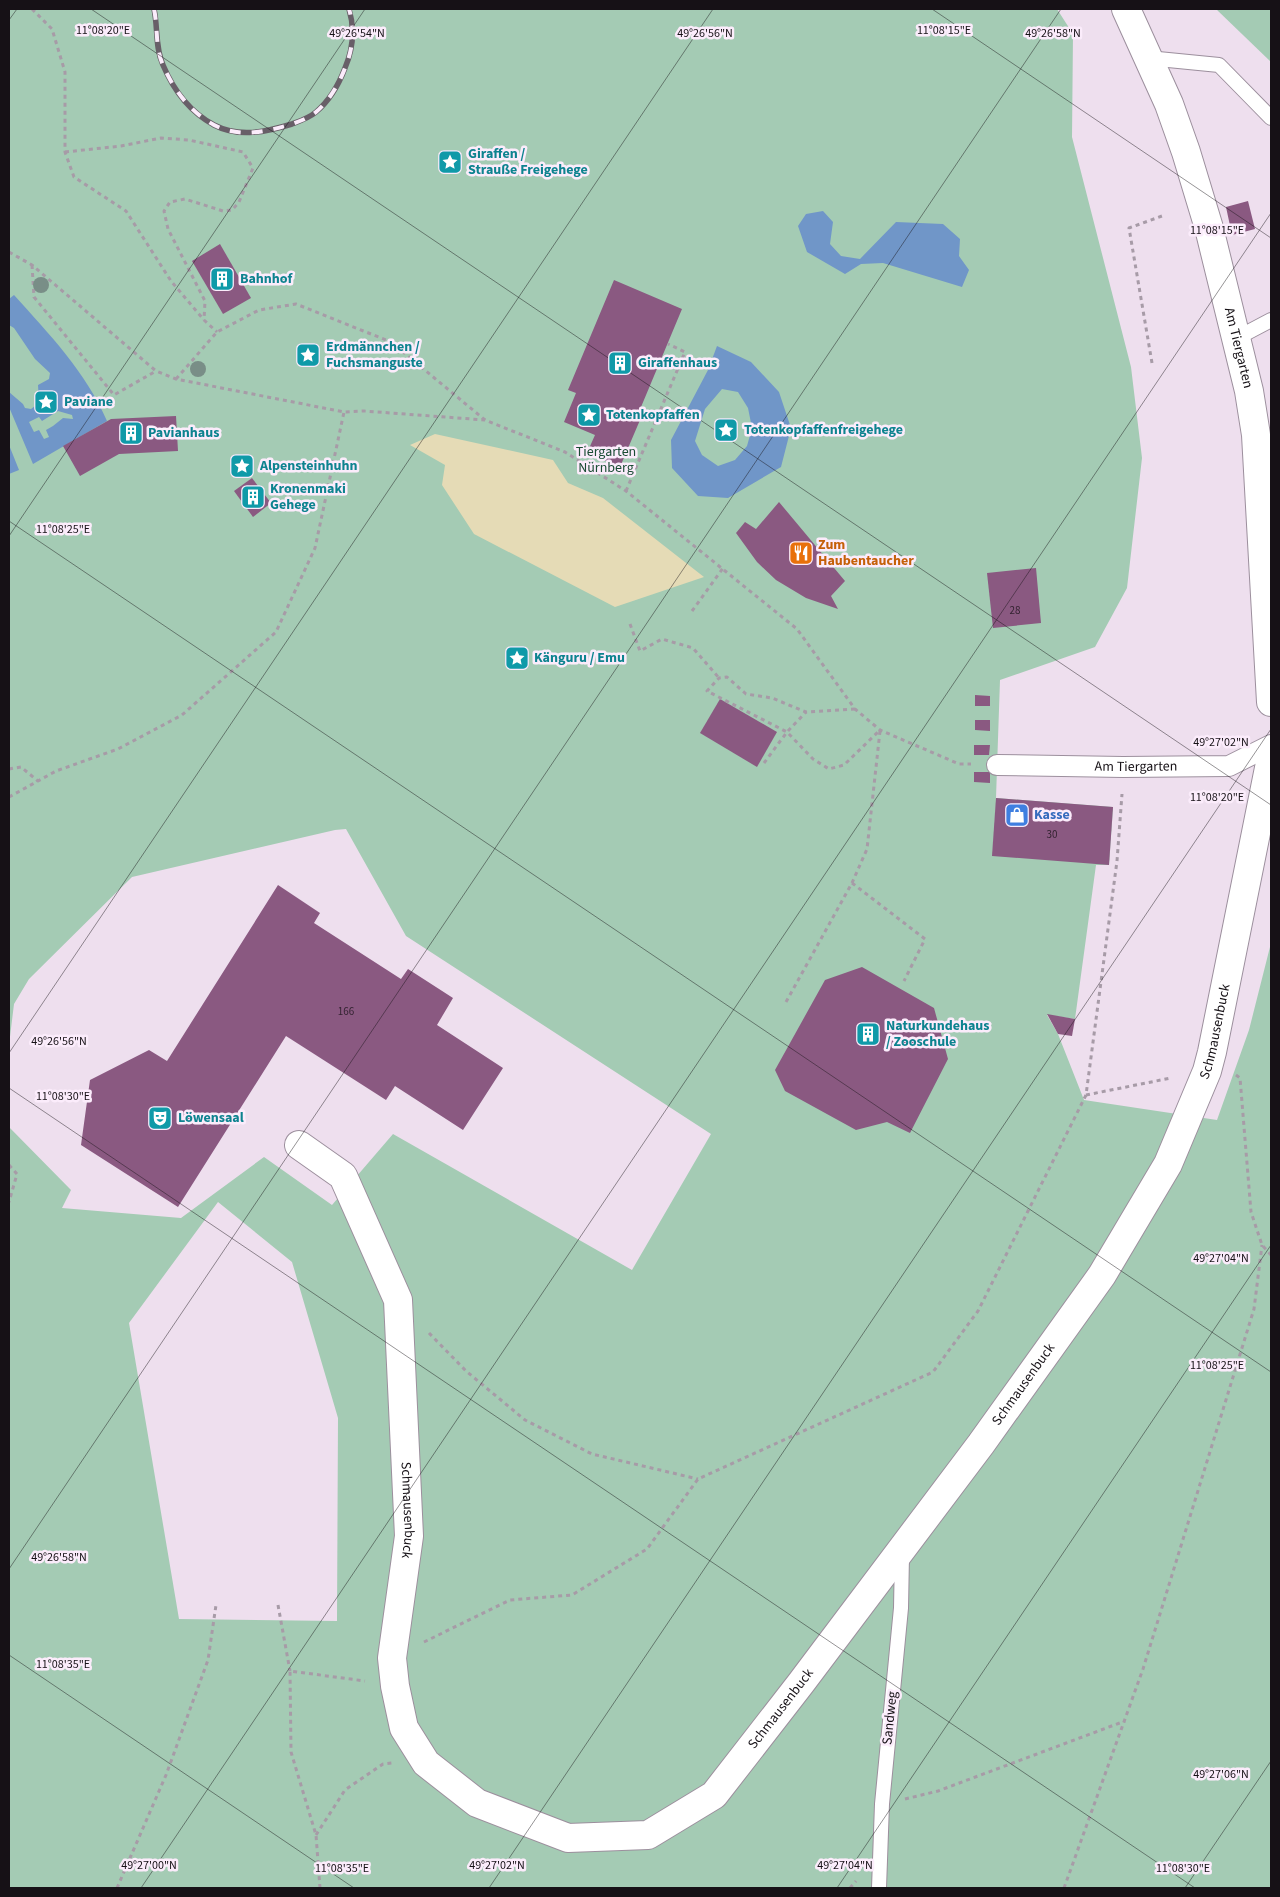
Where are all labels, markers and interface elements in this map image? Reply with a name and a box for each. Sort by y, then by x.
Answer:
text: 11°08'20"E [76,22,130,39]
text: 11°08'15"E [917,22,971,39]
text: 49°26'54"N [329,25,385,42]
text: 49°26'56"N [677,25,733,42]
text: 49°26'58"N [1025,25,1081,42]
place label: Giraffen / Strauße Freigehege [468,144,588,180]
place icon: Giraffen / Strauße Freigehege [437,149,463,175]
text: 11°08'15"E [1190,222,1244,239]
building icon: Bahnhof [209,266,235,292]
place label: Bahnhof [240,269,294,289]
street label: Am Tiergarten [1219,305,1258,390]
place label: Erdmännchen / Fuchsmanguste [326,337,423,373]
place icon: Erdmännchen / Fuchsmanguste [295,342,321,368]
building icon: Giraffenhaus [607,350,633,376]
place label: Giraffenhaus [638,353,717,373]
place icon: Paviane [33,389,59,415]
place label: Paviane [64,392,113,412]
place icon: Totenkopfaffen [576,402,602,428]
place label: Totenkopfaffen [606,405,700,425]
place icon: Totenkopfaffenfreigehege [713,417,739,443]
building icon: Pavianhaus [118,420,144,446]
place label: Totenkopfaffenfreigehege [744,420,903,440]
place label: Pavianhaus [148,423,219,443]
park label: Tiergarten Nürnberg [576,442,636,478]
place icon: Alpensteinhuhn [229,453,255,479]
place label: Alpensteinhuhn [259,456,357,476]
place label: Kronenmaki Gehege [270,479,346,515]
building icon: Kronenmaki Gehege [240,484,266,510]
text: 11°08'25"E [36,521,90,538]
place label: Zum Haubentaucher [818,535,914,571]
restaurant icon: Zum Haubentaucher [788,540,814,566]
house number: 28 [1010,603,1021,618]
place icon: Känguru / Emu [504,645,530,671]
place label: Känguru / Emu [534,648,625,668]
text: 49°27'02"N [1193,734,1249,751]
street label: Am Tiergarten [1095,756,1177,777]
text: 11°08'20"E [1190,789,1244,806]
shop icon: Kasse [1004,802,1030,828]
place label: Kasse [1034,805,1070,825]
house number: 30 [1047,827,1057,842]
street label: Schmausenbuck [1195,982,1235,1082]
house number: 166 [338,1004,355,1019]
place label: Naturkundehaus / Zooschule [886,1016,990,1052]
building icon: Naturkundehaus / Zooschule [855,1021,881,1047]
text: 49°26'56"N [31,1033,87,1050]
text: 11°08'30"E [36,1088,90,1105]
theatre icon: Löwensaal [147,1105,173,1131]
place label: Löwensaal [178,1108,244,1128]
text: 49°27'04"N [1193,1250,1249,1267]
street label: Schmausenbuck [987,1339,1060,1430]
text: 11°08'25"E [1190,1357,1244,1374]
street label: Schmausenbuck [396,1461,419,1560]
text: 49°26'58"N [31,1549,87,1566]
text: 11°08'35"E [36,1656,90,1673]
street label: Schmausenbuck [743,1664,819,1753]
street label: Sandweg [877,1690,903,1746]
text: 49°27'06"N [1193,1766,1249,1783]
text: 49°27'00"N [121,1857,177,1874]
text: 49°27'02"N [469,1857,525,1874]
text: 49°27'04"N [817,1857,873,1874]
text: 11°08'35"E [315,1860,369,1877]
text: 11°08'30"E [1156,1860,1210,1877]

